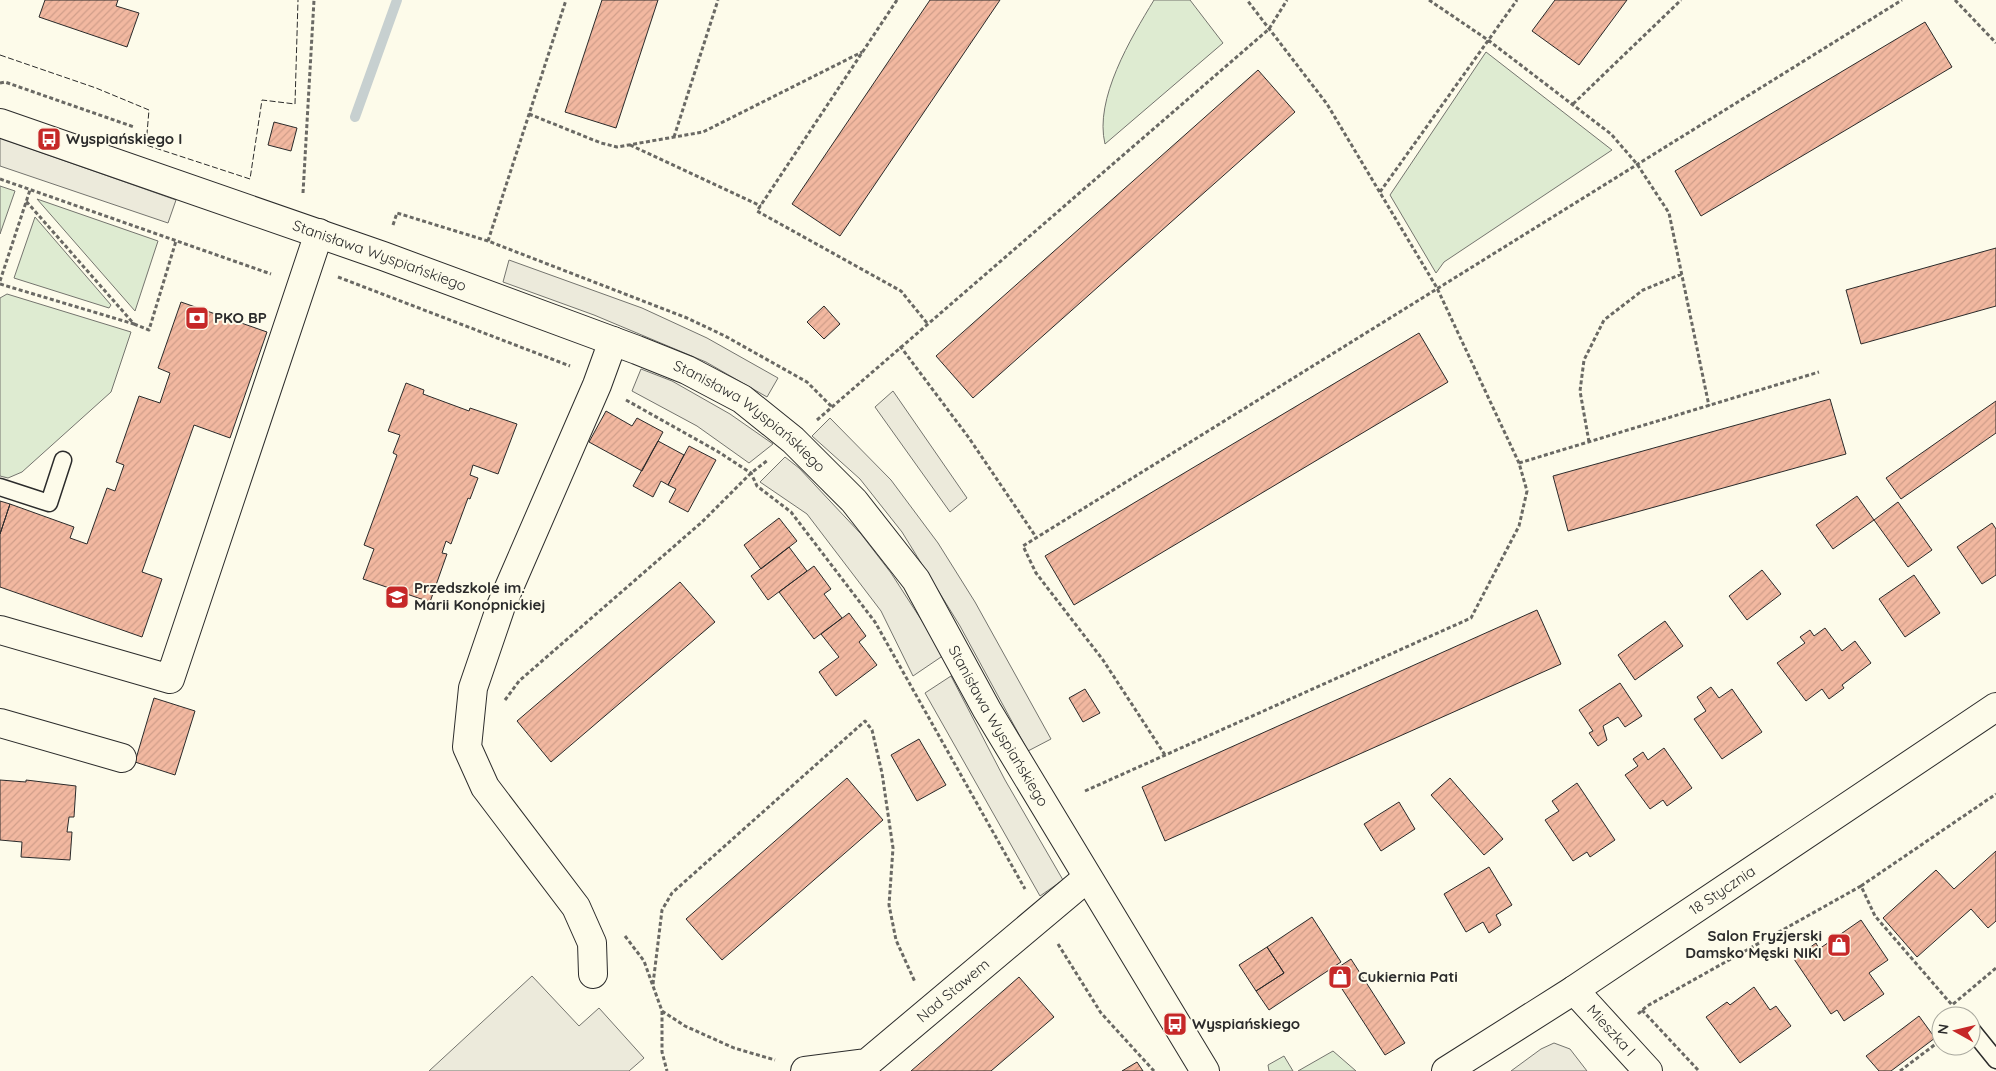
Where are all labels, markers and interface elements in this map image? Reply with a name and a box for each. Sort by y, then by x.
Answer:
bus stop icon: Wyspiańskiego I [36,126,62,152]
place label: Wyspiańskiego I [66,129,182,148]
street label: Stanisława Wyspiańskiego [290,215,469,295]
bank icon: PKO BP [184,305,210,331]
place label: PKO BP [214,308,267,327]
street label: Stanisława Wyspiańskiego [671,356,830,476]
place label: Przedszkole im. Marii Konopnickiej [414,578,545,614]
school or university icon: Przedszkole im. Marii Konopnickiej [384,584,410,610]
street label: Stanisława Wyspiańskiego [944,642,1053,810]
street label: 18 Stycznia [1685,861,1759,919]
place label: Salon Fryzjerski Damsko Męski NIKI [1685,926,1822,962]
shop icon: Salon Fryzjerski Damsko Męski NIKI [1826,932,1852,958]
street label: Nad Stawem [913,954,993,1026]
shop icon: Cukiernia Pati [1327,964,1353,990]
place label: Cukiernia Pati [1358,967,1458,986]
street label: Mieszka I [1583,1001,1640,1060]
north arrow [1931,1006,1981,1056]
bus stop icon: Wyspiańskiego [1162,1011,1188,1037]
place label: Wyspiańskiego [1192,1014,1300,1033]
text: N [1933,1023,1953,1036]

